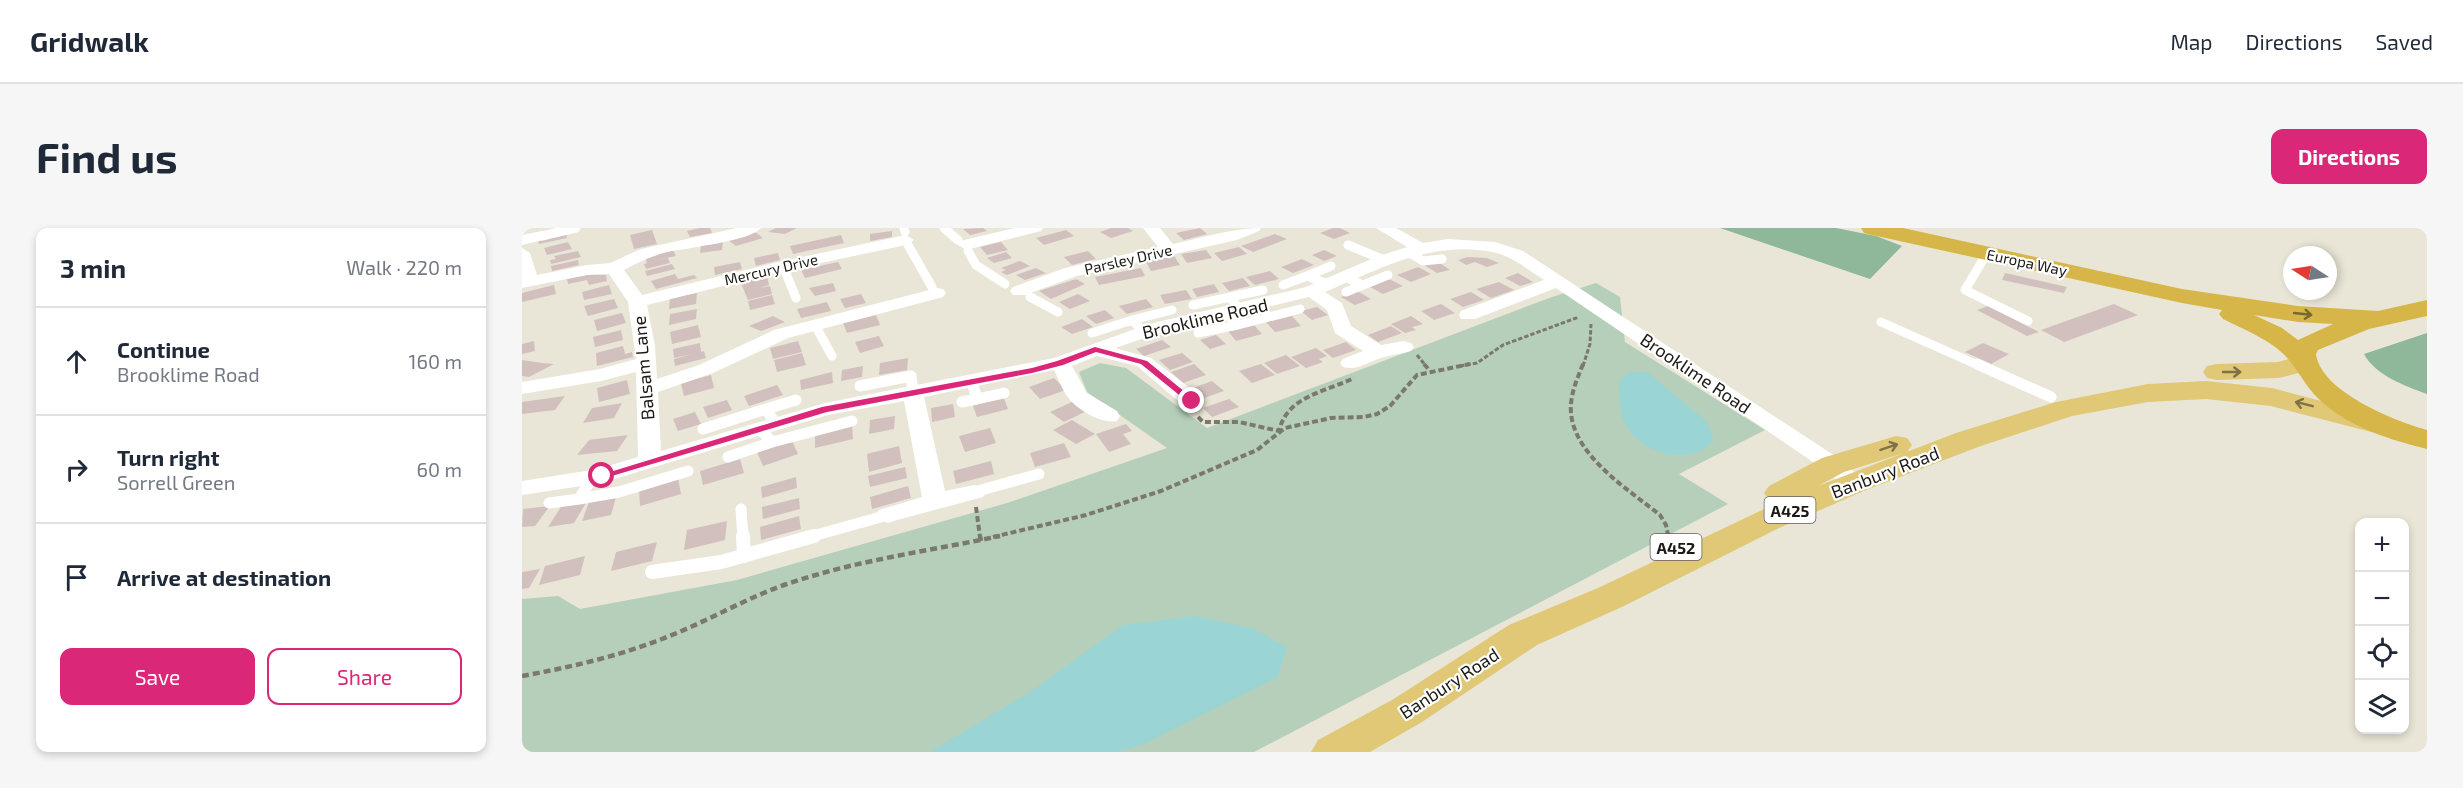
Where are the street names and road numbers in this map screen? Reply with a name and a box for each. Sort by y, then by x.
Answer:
street label: Parsley Drive [1082,240,1174,278]
street label: Europa Way [1985,245,2069,279]
street label: Mercury Drive [722,249,820,289]
street label: Brooklime Road [1140,293,1270,343]
street label: Balsam Lane [627,315,659,421]
street label: Brooklime Road [1637,328,1755,418]
street label: Banbury Road [1828,441,1942,503]
road number: A425 [1764,497,1816,523]
road number: A452 [1650,534,1702,560]
street label: Banbury Road [1395,643,1503,723]

